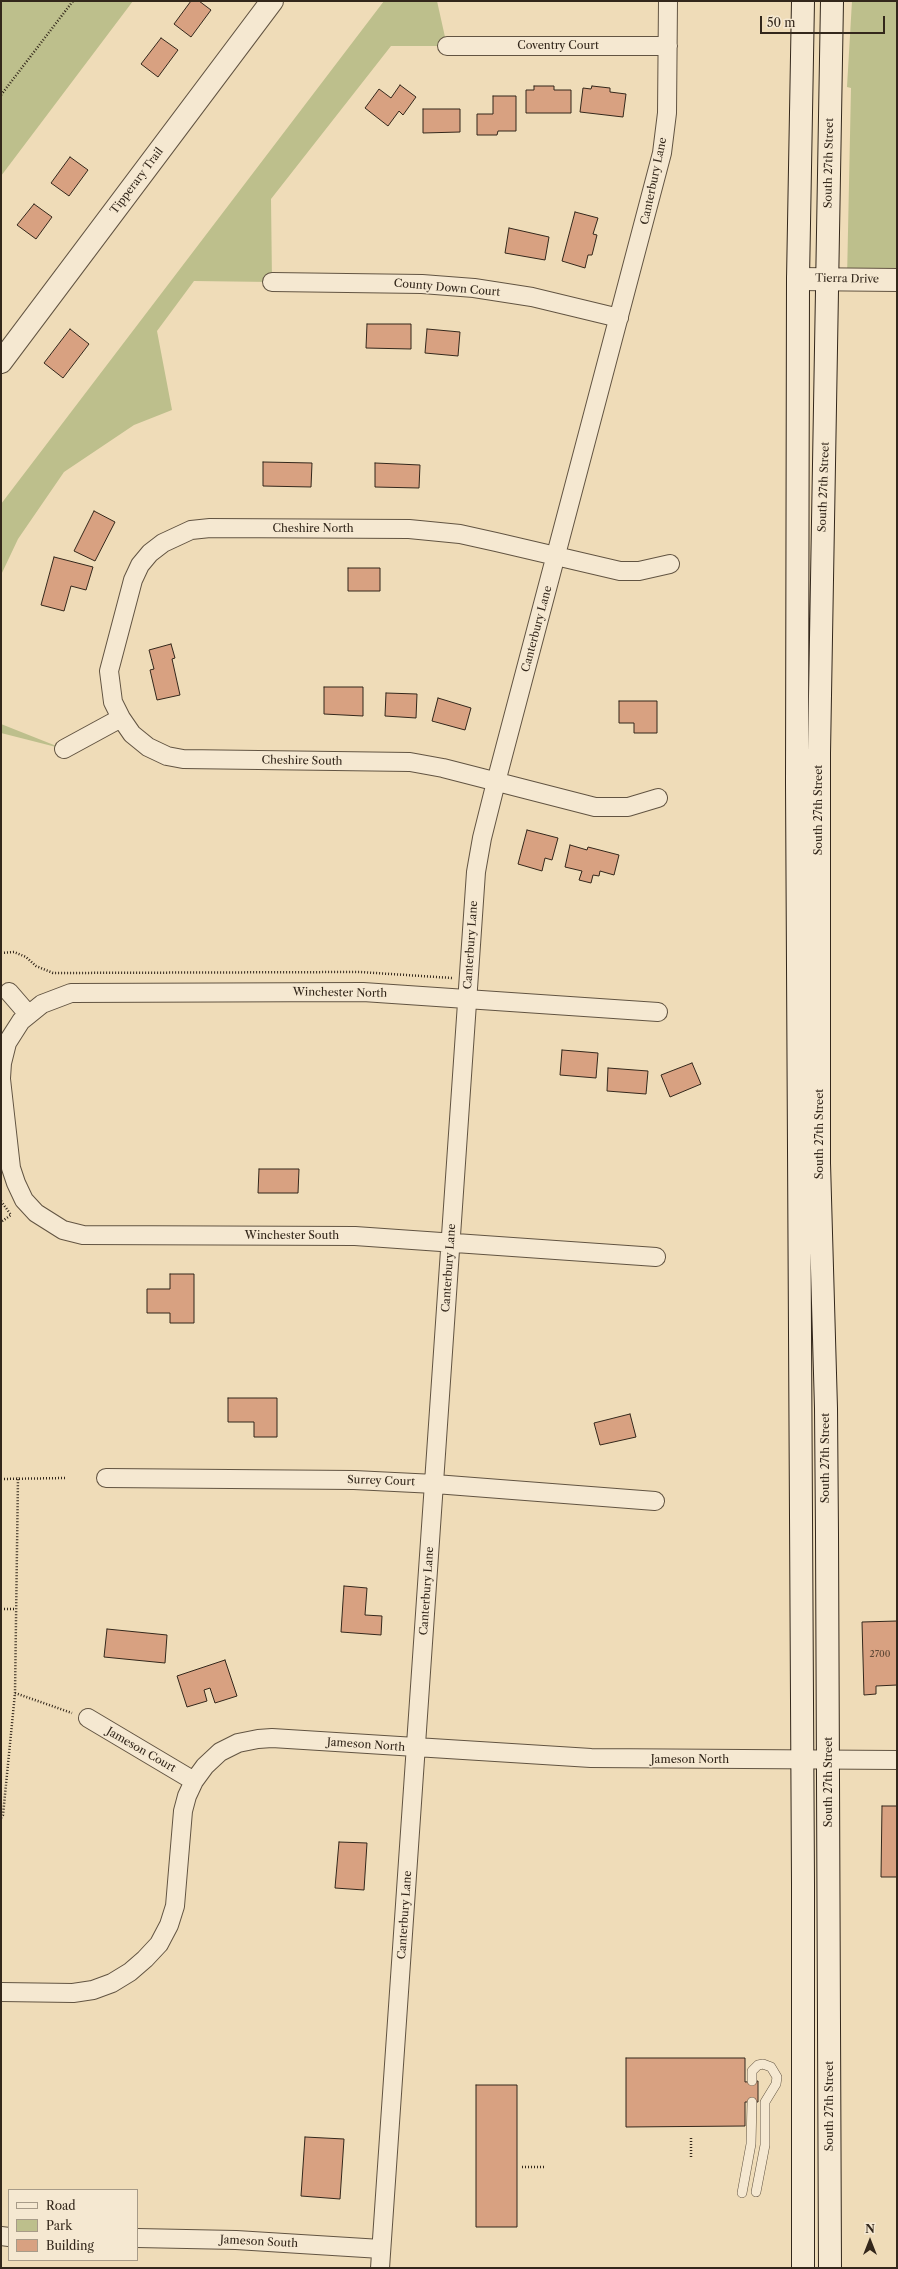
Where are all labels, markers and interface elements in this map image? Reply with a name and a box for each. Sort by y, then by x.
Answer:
scale bar [762,8,887,34]
text: 50 m [767,15,796,30]
street label: Coventry Court [517,39,599,53]
street label: South 27th Street [822,118,836,208]
street label: Canterbury Lane [638,136,670,226]
street label: Tipperary Trail [108,145,166,217]
street label: Tierra Drive [815,272,879,286]
street label: County Down Court [393,277,501,299]
street label: South 27th Street [816,442,832,532]
street label: Cheshire North [272,522,354,536]
street label: Canterbury Lane [519,584,555,674]
street label: Cheshire South [261,754,343,768]
street label: South 27th Street [812,765,826,855]
street label: Canterbury Lane [461,900,481,990]
street label: Winchester North [293,986,387,1000]
street label: South 27th Street [813,1089,827,1179]
street label: Canterbury Lane [439,1223,459,1313]
street label: Winchester South [245,1229,339,1243]
street label: South 27th Street [819,1413,833,1503]
street label: Surrey Court [347,1473,415,1489]
street label: Canterbury Lane [417,1546,437,1636]
house number: 2700 [869,1649,891,1659]
street label: Jameson Court [104,1725,178,1775]
street label: Jameson North [327,1736,405,1754]
street label: South 27th Street [822,1737,836,1827]
street label: Jameson North [651,1753,729,1767]
street label: Canterbury Lane [395,1870,415,1960]
street label: South 27th Street [823,2061,837,2151]
legend [8,2189,138,2261]
text: Road [46,2198,76,2213]
text: Park [46,2218,72,2233]
north arrow [850,2221,890,2261]
text: N [865,2222,875,2236]
street label: Jameson South [220,2233,298,2251]
text: Building [46,2238,94,2253]

